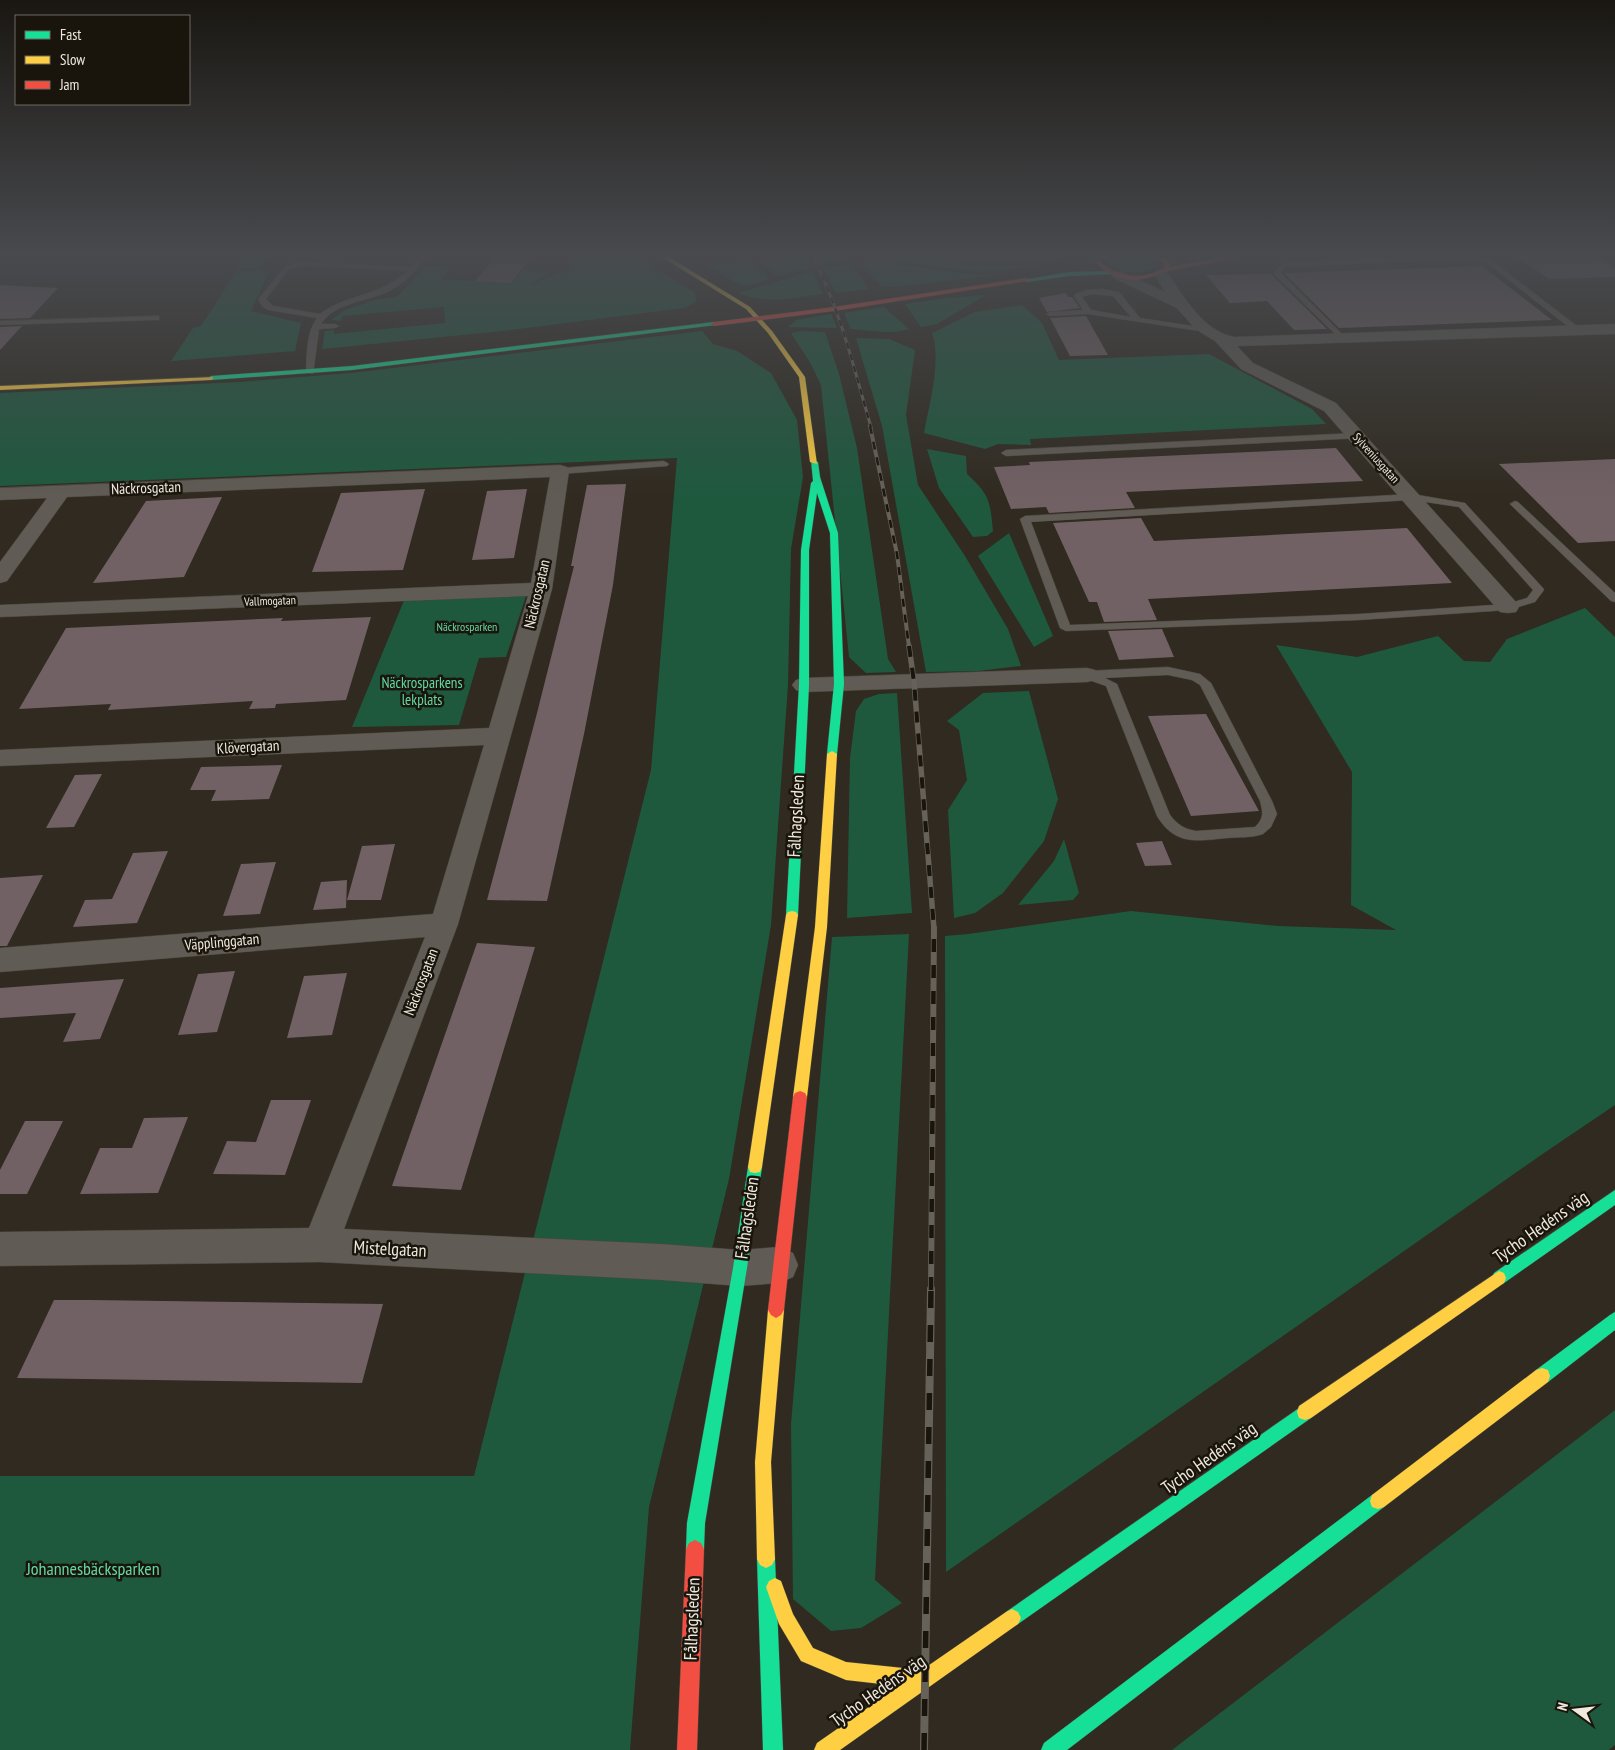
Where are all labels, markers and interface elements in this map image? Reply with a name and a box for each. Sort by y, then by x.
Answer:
legend [15,15,190,105]
text: Fast [60,25,81,44]
text: Slow [60,50,85,69]
text: Jam [59,75,79,94]
street label: Sylveniusgatan [1350,429,1403,486]
street label: Näckrosgatan [111,477,181,498]
street label: Näckrosgatan [519,558,554,630]
street label: Vallmogatan [243,592,296,609]
park label: Näckrosparken [437,619,497,634]
park label: Näckrosparkens lekplats [381,673,463,709]
street label: Klövergatan [216,735,280,758]
street label: Fålhagsleden [782,774,809,858]
street label: Väpplinggatan [183,929,260,954]
street label: Näckrosgatan [399,946,442,1018]
street label: Fålhagsleden [729,1175,764,1260]
street label: Tycho Hedéns väg [1489,1185,1593,1268]
street label: Mistelgatan [353,1235,427,1262]
street label: Tycho Hedéns väg [1157,1416,1261,1499]
park label: Johannesbäcksparken [25,1557,160,1580]
street label: Fålhagsleden [679,1577,704,1661]
street label: Tycho Hedéns väg [826,1649,930,1732]
north arrow [1550,1685,1600,1735]
text: N [1553,1701,1572,1713]

